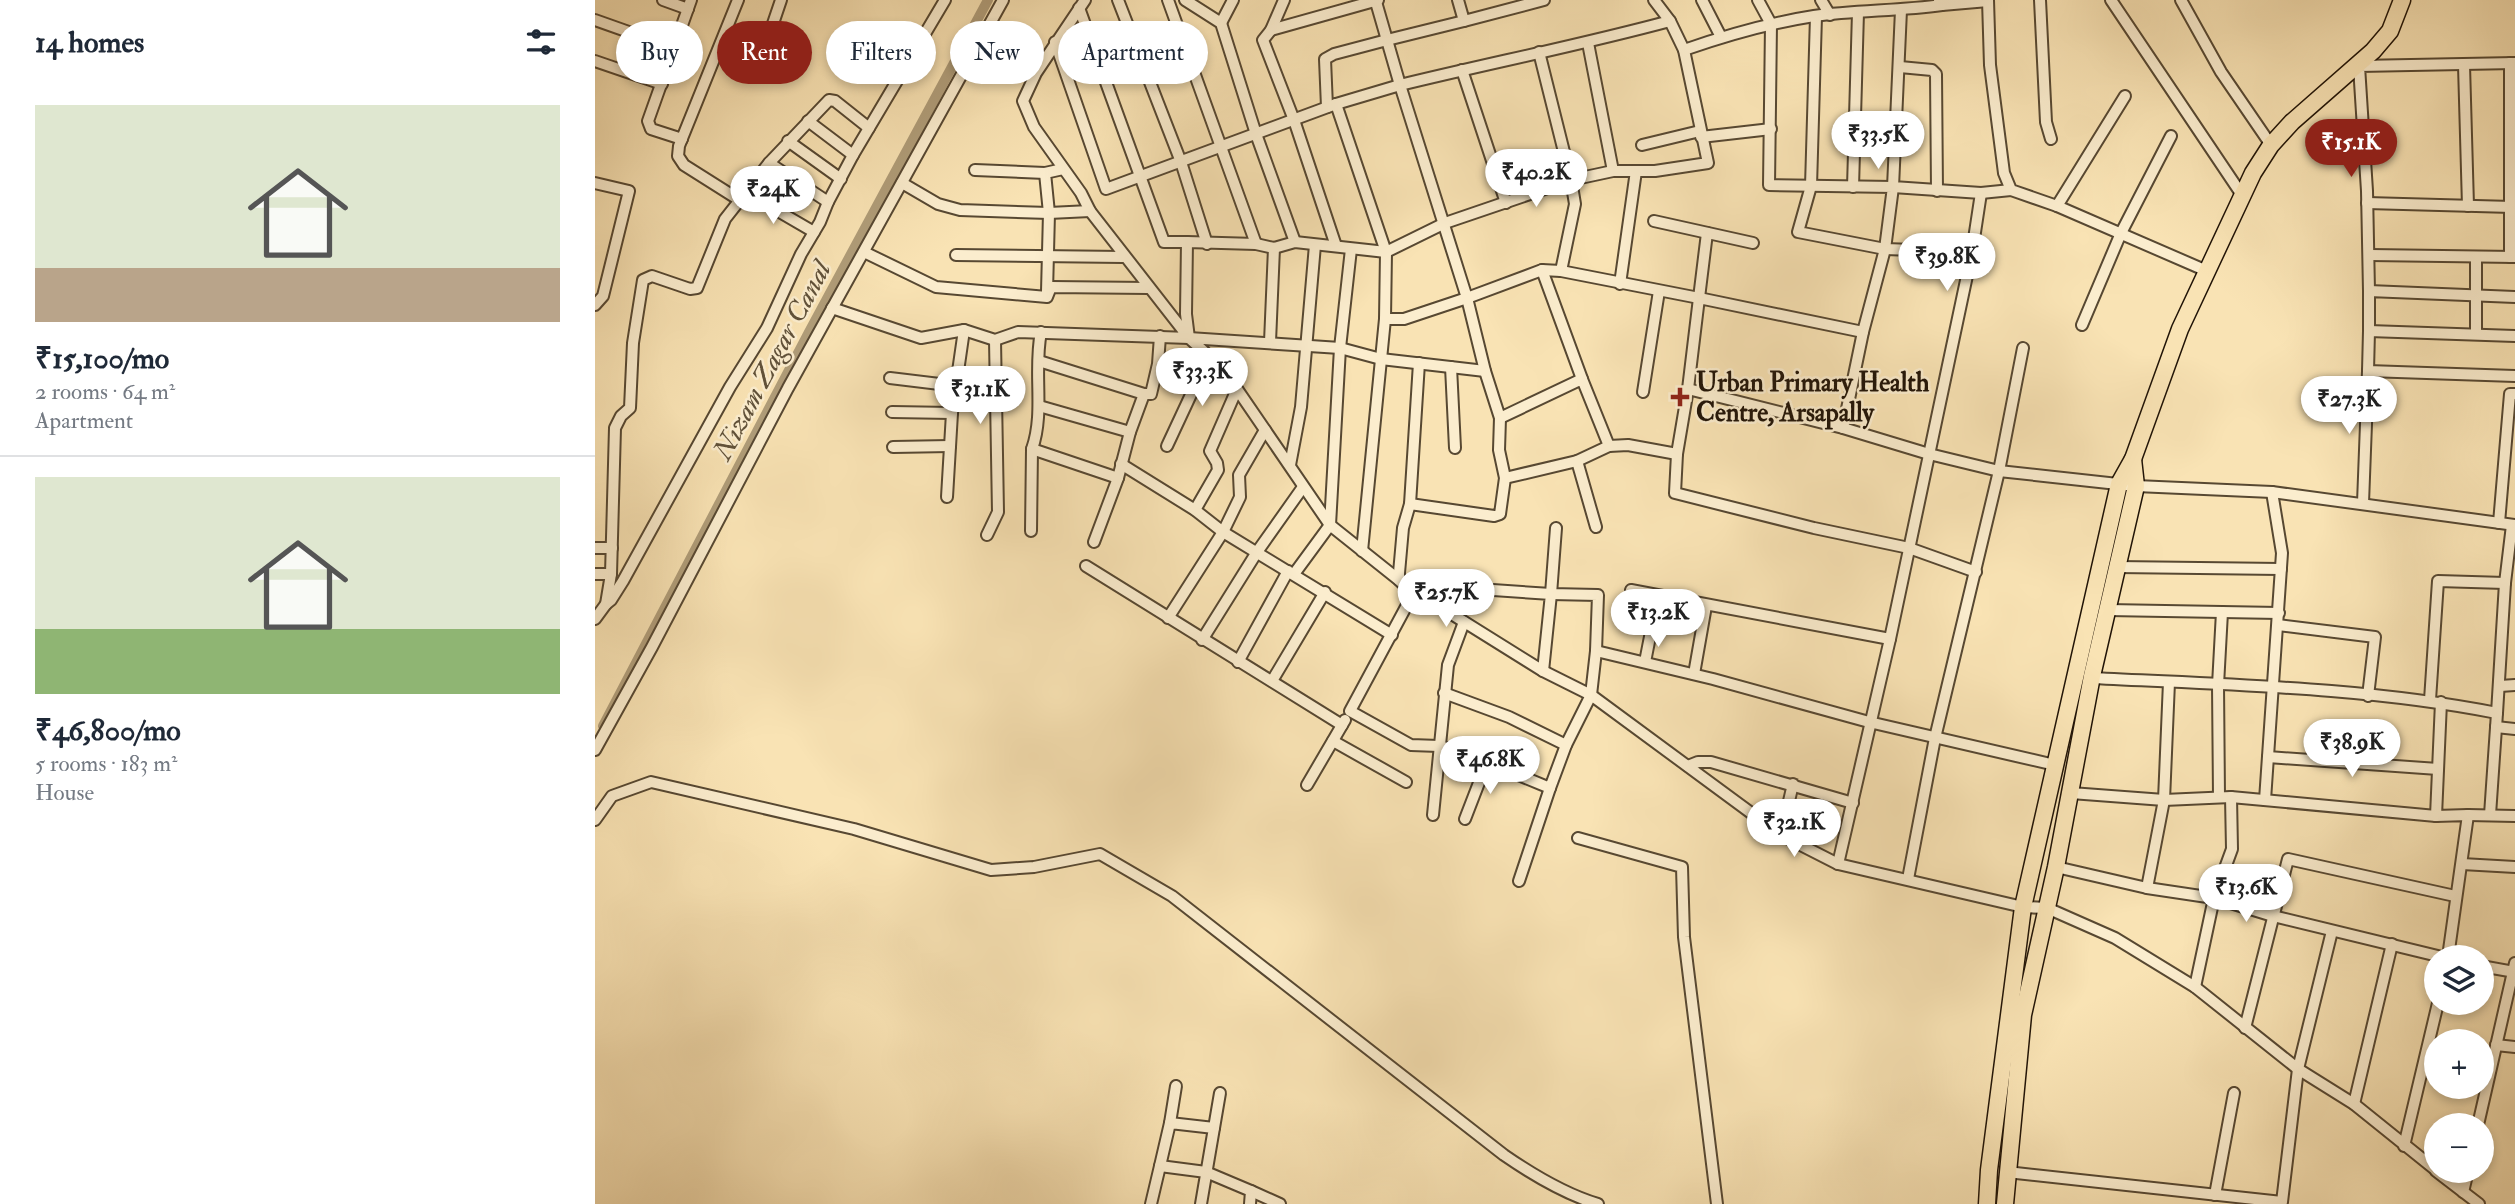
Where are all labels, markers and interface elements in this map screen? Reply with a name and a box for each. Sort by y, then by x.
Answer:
chip: Buy [616,21,703,84]
chip: Rent [717,21,812,84]
chip: Filters [826,21,936,84]
chip: New [950,21,1044,84]
chip: Apartment [1058,21,1208,84]
icon: filters [522,23,560,61]
text: 14 homes [35,24,144,61]
pin: ₹33.5K [1821,111,1935,171]
text: ₹33.5K [1847,119,1909,148]
pin: ₹15.1K [2294,120,2408,179]
text: ₹15.1K [2321,127,2381,156]
icon: home [235,150,361,276]
pin: ₹40.2K [1479,150,1593,209]
text: ₹40.2K [1501,157,1571,186]
pin: ₹24K [732,166,814,226]
text: ₹24K [746,174,800,203]
pin: ₹39.8K [1890,233,2004,293]
text: ₹39.8K [1914,241,1980,270]
water label: Nizam Zagar Canal [704,253,841,468]
text: ₹15,100/mo [35,340,169,377]
pin: ₹33.3K [1145,348,1259,408]
text: ₹33.3K [1172,356,1232,385]
pin: ₹31.1K [923,366,1037,426]
place label: Urban Primary Health Centre, Arsapally [1696,367,1930,430]
text: ₹31.1K [951,374,1009,403]
pin: ₹27.3K [2292,376,2406,436]
text: 2 rooms · 64 m² [35,377,175,406]
text: ₹27.3K [2317,384,2381,413]
marker: Urban Primary Health Centre, Arsapally [1670,387,1690,407]
text: Apartment [35,406,133,435]
icon: home [235,522,361,648]
pin: ₹25.7K [1389,570,1503,629]
text: ₹25.7K [1414,577,1478,606]
pin: ₹13.2K [1601,590,1715,649]
text: ₹13.2K [1627,597,1689,626]
text: ₹46,800/mo [35,712,181,749]
pin: ₹38.9K [2295,720,2409,779]
text: ₹38.9K [2319,727,2385,756]
pin: ₹46.8K [1433,736,1547,796]
text: ₹46.8K [1456,744,1524,773]
text: 5 rooms · 183 m² [35,749,178,778]
text: House [35,778,94,807]
pin: ₹32.1K [1737,800,1851,859]
text: ₹32.1K [1763,807,1825,836]
pin: ₹13.6K [2189,864,2303,924]
text: ₹13.6K [2215,872,2277,901]
map controls [2424,945,2494,1183]
button: layers [2424,945,2494,1015]
button: + [2424,1029,2494,1099]
button: − [2424,1113,2494,1183]

